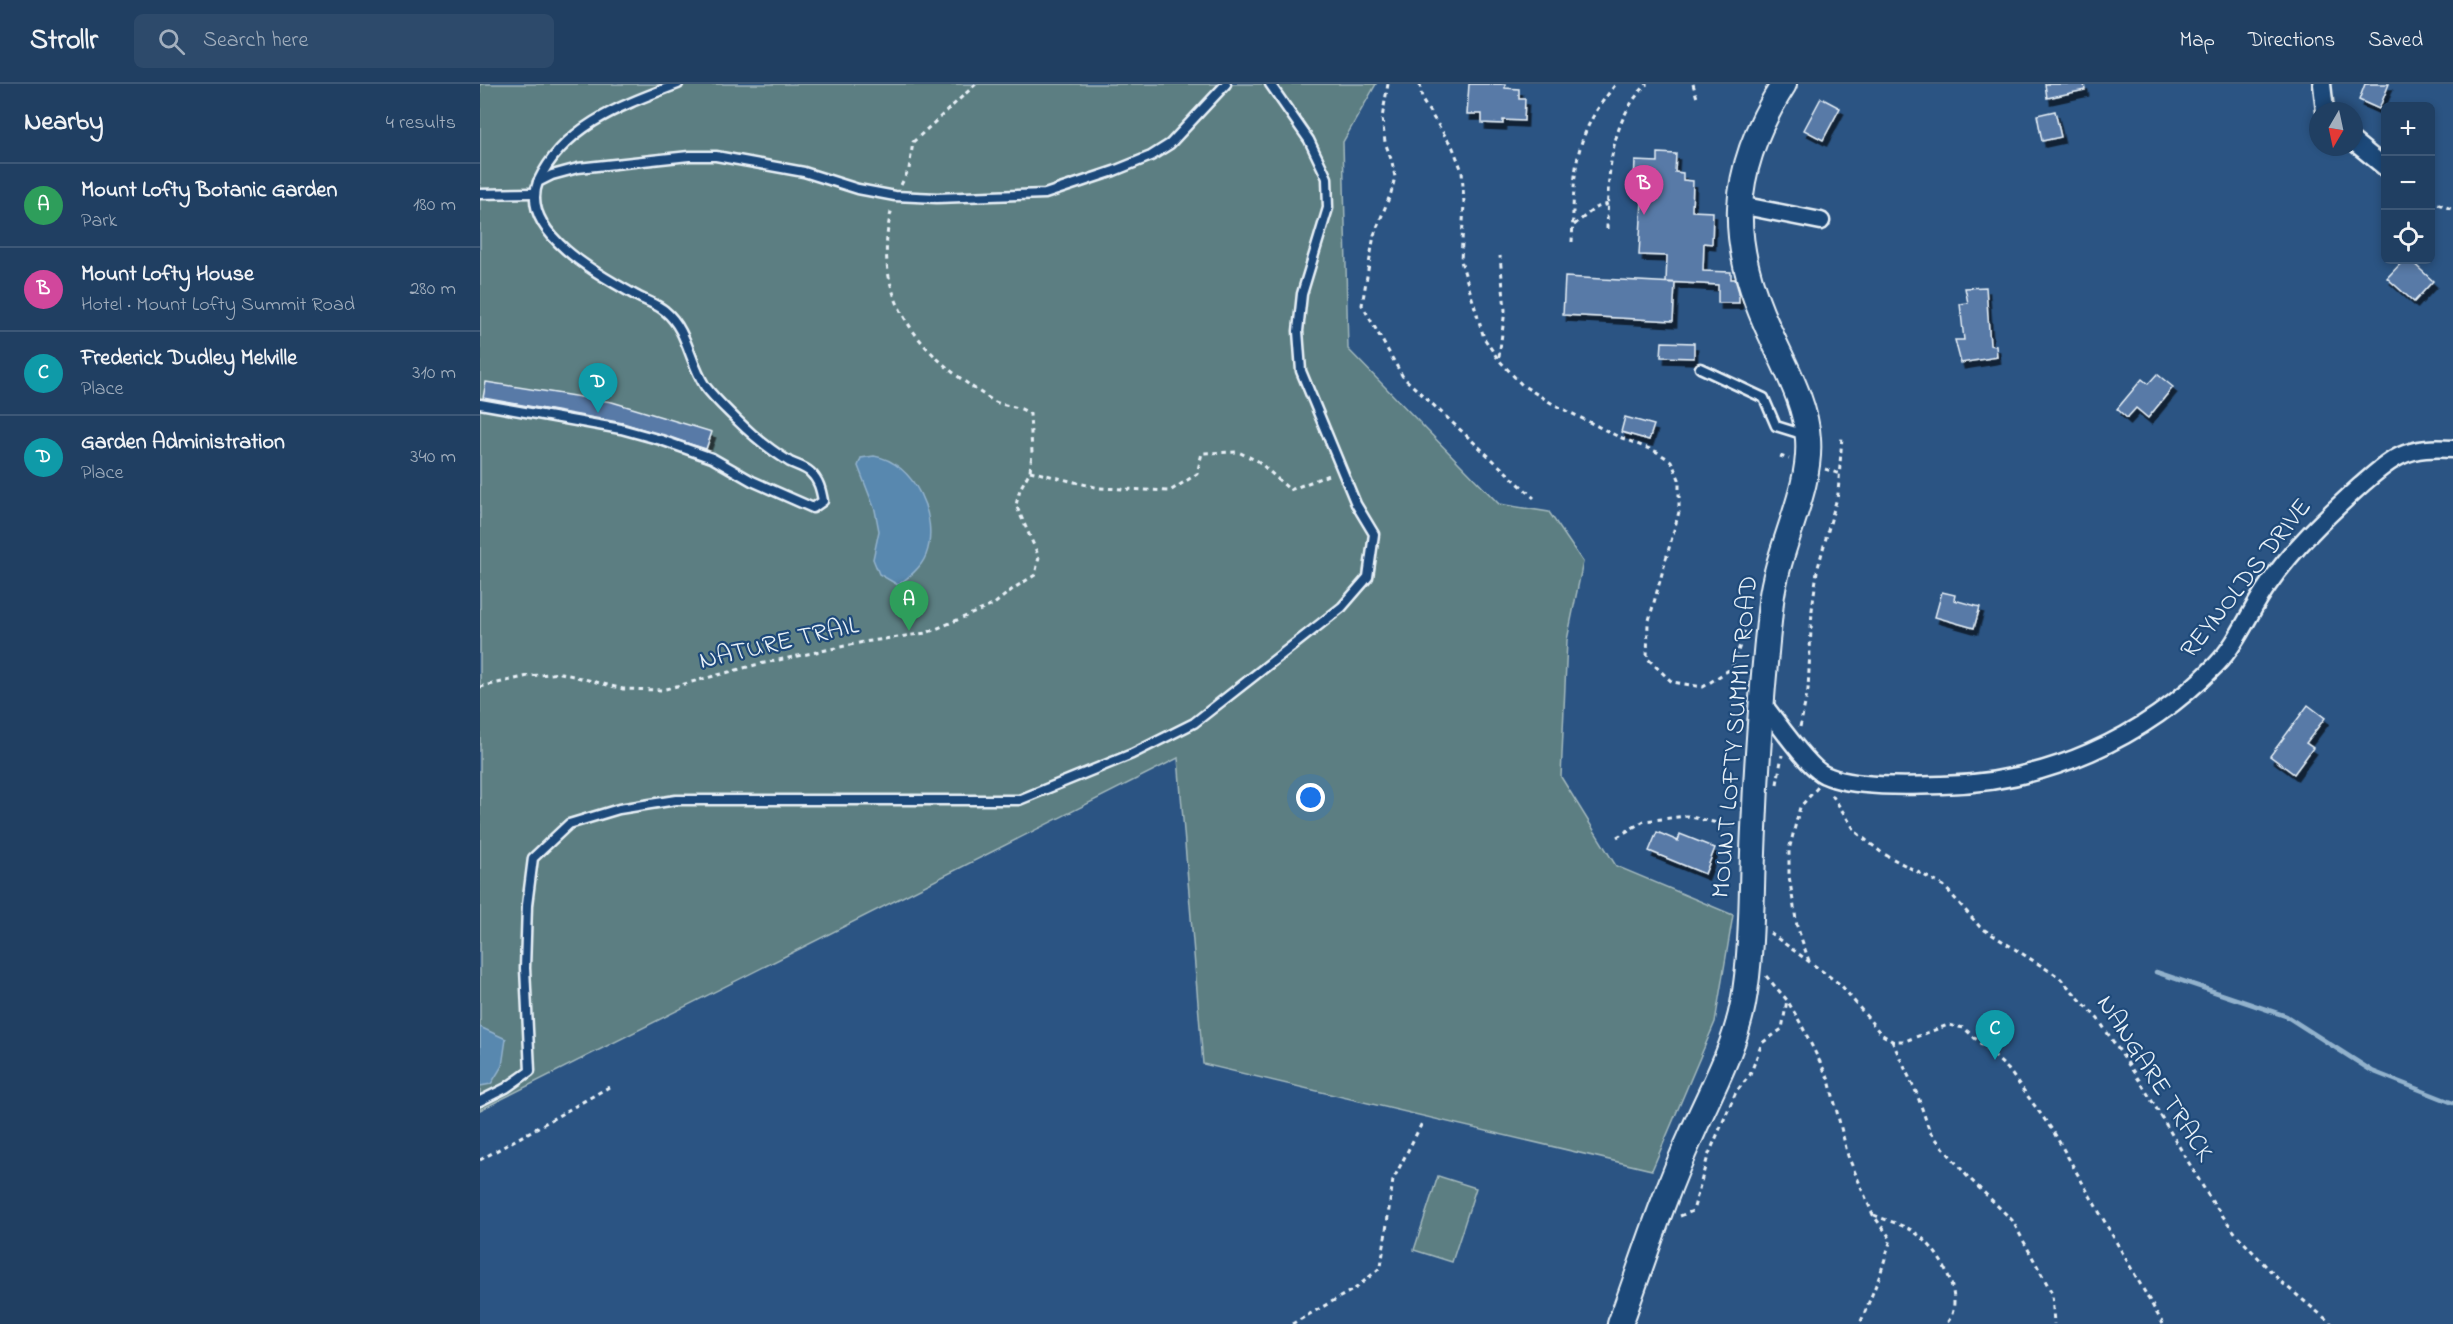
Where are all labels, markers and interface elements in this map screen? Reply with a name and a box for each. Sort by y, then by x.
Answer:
search box [134,14,554,68]
text: Strollr [30,21,98,62]
icon: search [155,25,188,58]
text: Search here [203,25,308,57]
text: Map [2179,26,2215,56]
text: Directions [2248,26,2335,56]
text: Saved [2368,26,2423,56]
north arrow [2309,102,2363,156]
map controls [2381,102,2435,264]
button: + [2381,102,2435,156]
text: Nearby [24,104,103,142]
text: 4 results [386,109,456,138]
button: − [2381,156,2435,210]
pin: B [1624,166,1664,215]
text: Mount Lofty Botanic Garden [81,175,337,207]
text: A [37,191,50,220]
text: 180 m [413,191,456,220]
text: Park [81,207,117,236]
button: locate [2381,210,2435,264]
text: Mount Lofty House [81,259,254,291]
text: B [37,275,50,304]
text: 280 m [409,275,456,304]
text: Hotel · Mount Lofty Summit Road [81,291,355,320]
text: Frederick Dudley Melville [81,343,297,375]
text: C [38,359,49,388]
text: 310 m [412,359,456,388]
pin: D [578,364,618,413]
text: Place [81,375,123,404]
text: Garden Administration [81,427,285,459]
text: D [36,443,51,472]
text: 340 m [410,443,456,472]
text: Place [81,459,123,488]
street label: REYNOLDS DRIVE [2172,491,2322,667]
street label: MOUNT LOFTY SUMMIT ROAD [1703,574,1769,900]
pin: A [890,582,928,631]
street label: NATURE TRAIL [696,607,863,681]
your location [1296,783,1325,812]
street label: NANGARE TRACK [2086,988,2222,1170]
pin: C [1976,1010,2014,1060]

